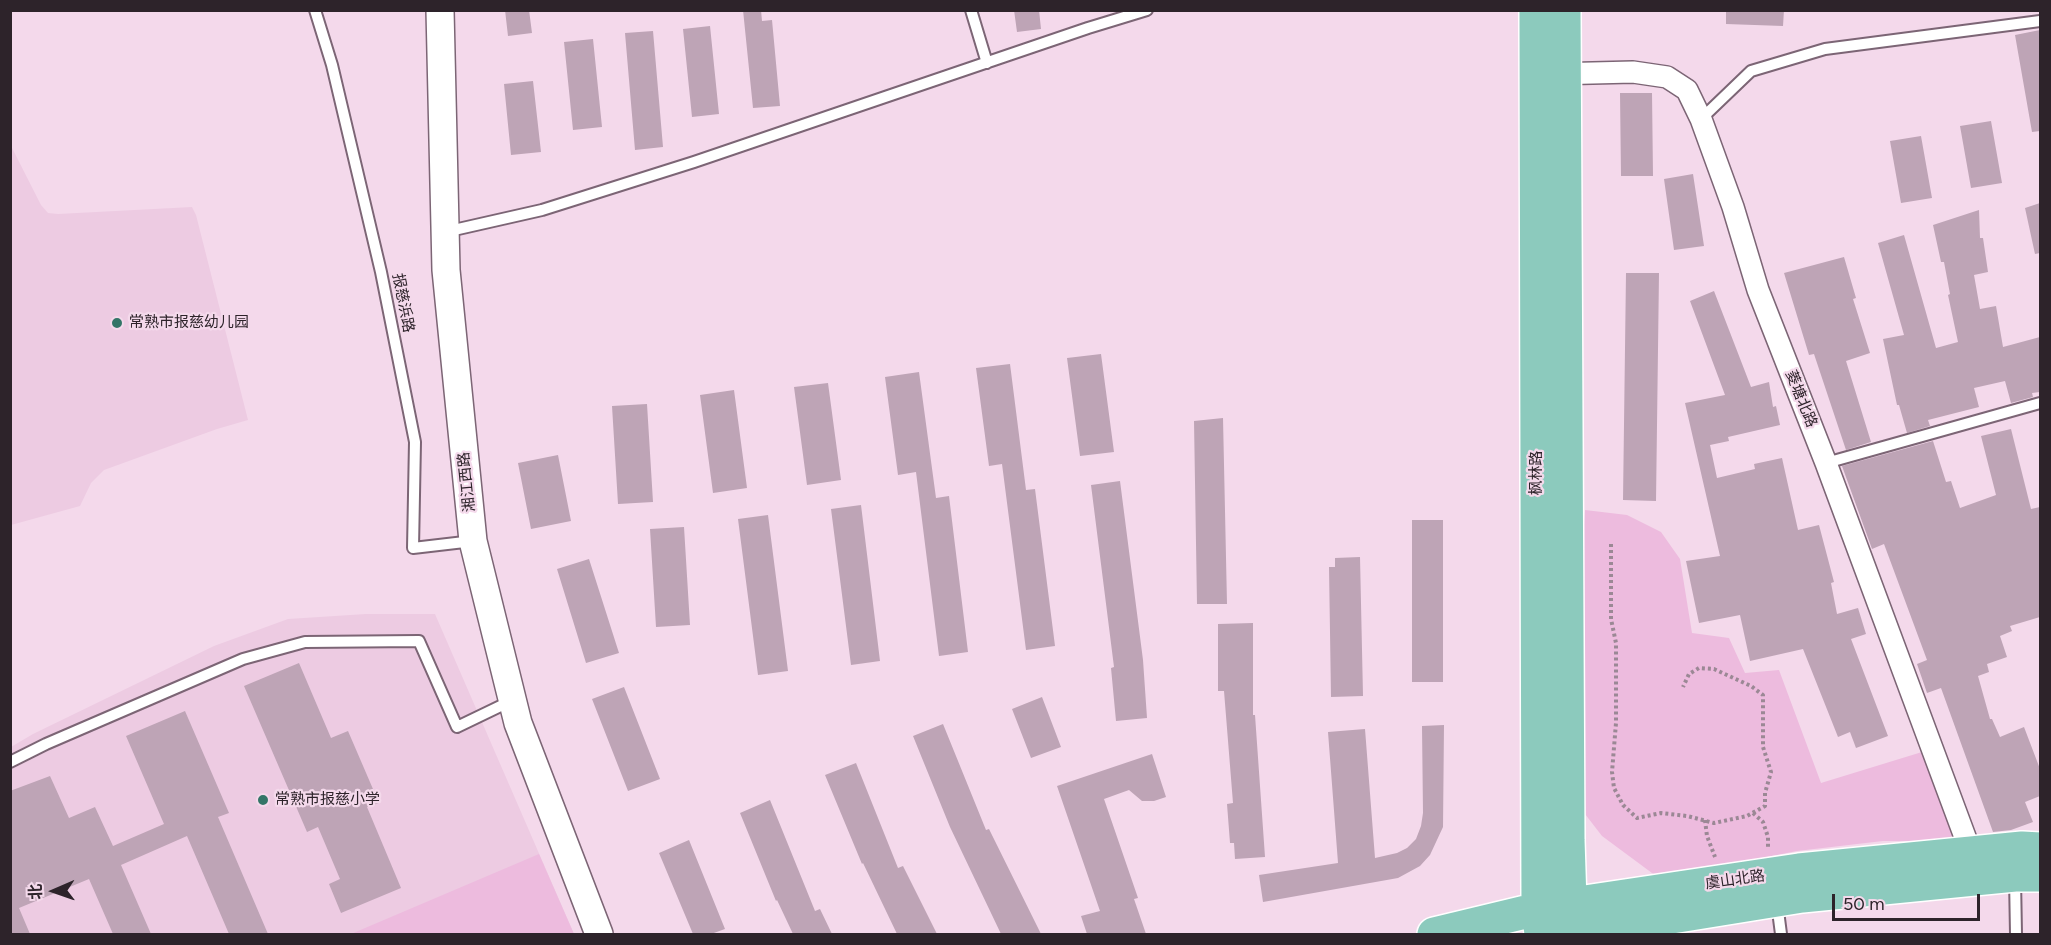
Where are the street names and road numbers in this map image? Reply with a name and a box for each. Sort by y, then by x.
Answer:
street label: 报慈浜路 [388,272,418,334]
street label: 菱塘北路 [1781,368,1821,430]
street label: 湘江西路 [455,451,479,513]
street label: 枫林路 [1528,451,1546,495]
street label: 虞山北路 [1704,867,1766,893]

